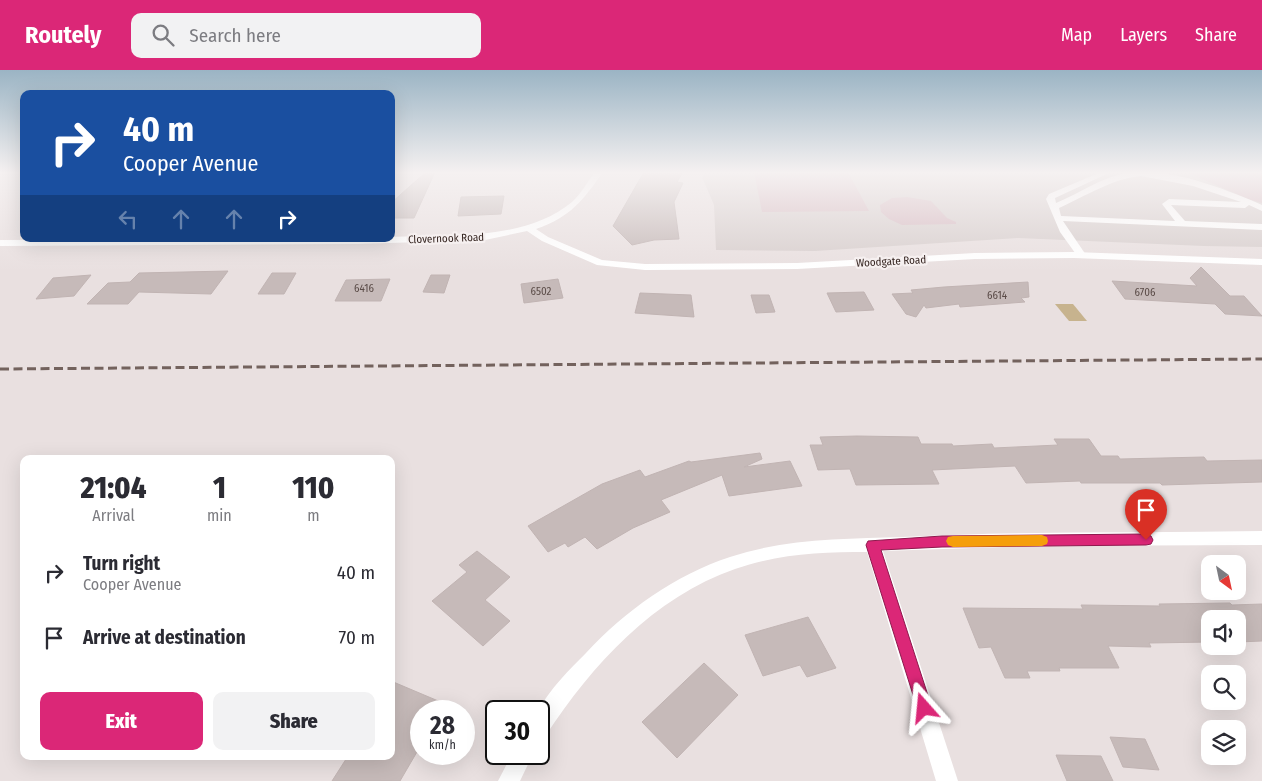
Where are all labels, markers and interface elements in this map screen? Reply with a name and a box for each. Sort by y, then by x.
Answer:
search box [131,13,481,58]
text: Routely [25,21,101,49]
icon: search [149,21,177,49]
text: Search here [189,24,281,47]
text: Map [1061,24,1092,46]
text: Layers [1120,24,1167,46]
text: Share [1195,24,1237,46]
text: 40 m [123,108,194,150]
icon: right [40,110,105,175]
text: Cooper Avenue [123,150,258,177]
icon: left [114,205,142,233]
icon: ahead [167,205,195,233]
icon: ahead [220,205,248,233]
icon: right [273,205,301,233]
street label: Clovernook Road [408,231,484,246]
street label: Woodgate Road [856,253,926,270]
house number: 6416 [354,282,375,295]
house number: 6502 [531,285,552,298]
house number: 6706 [1135,286,1156,299]
house number: 6614 [987,289,1008,302]
text: 21:04 [81,470,146,506]
text: 1 [213,470,226,506]
text: 110 [292,470,334,506]
pin [1125,489,1167,540]
icon: arrive [1132,496,1160,524]
text: Arrival [92,506,135,525]
text: min [207,506,232,525]
text: m [307,506,320,525]
text: Turn right [83,552,160,575]
north arrow [1201,555,1246,600]
map controls [1201,555,1246,765]
icon: right [40,559,68,587]
text: 40 m [337,561,375,584]
text: Cooper Avenue [83,575,181,594]
button: sound [1201,610,1246,655]
icon: arrive [40,624,68,652]
text: Arrive at destination [83,626,246,649]
text: 70 m [339,626,375,649]
button: search [1201,665,1246,710]
position arrow [897,681,949,733]
button: Exit [40,692,203,750]
button: Share [213,692,375,750]
speed limit sign: 30 [485,700,550,765]
text: 28 [430,711,455,741]
button: layers [1201,720,1246,765]
text: km/h [429,738,456,752]

